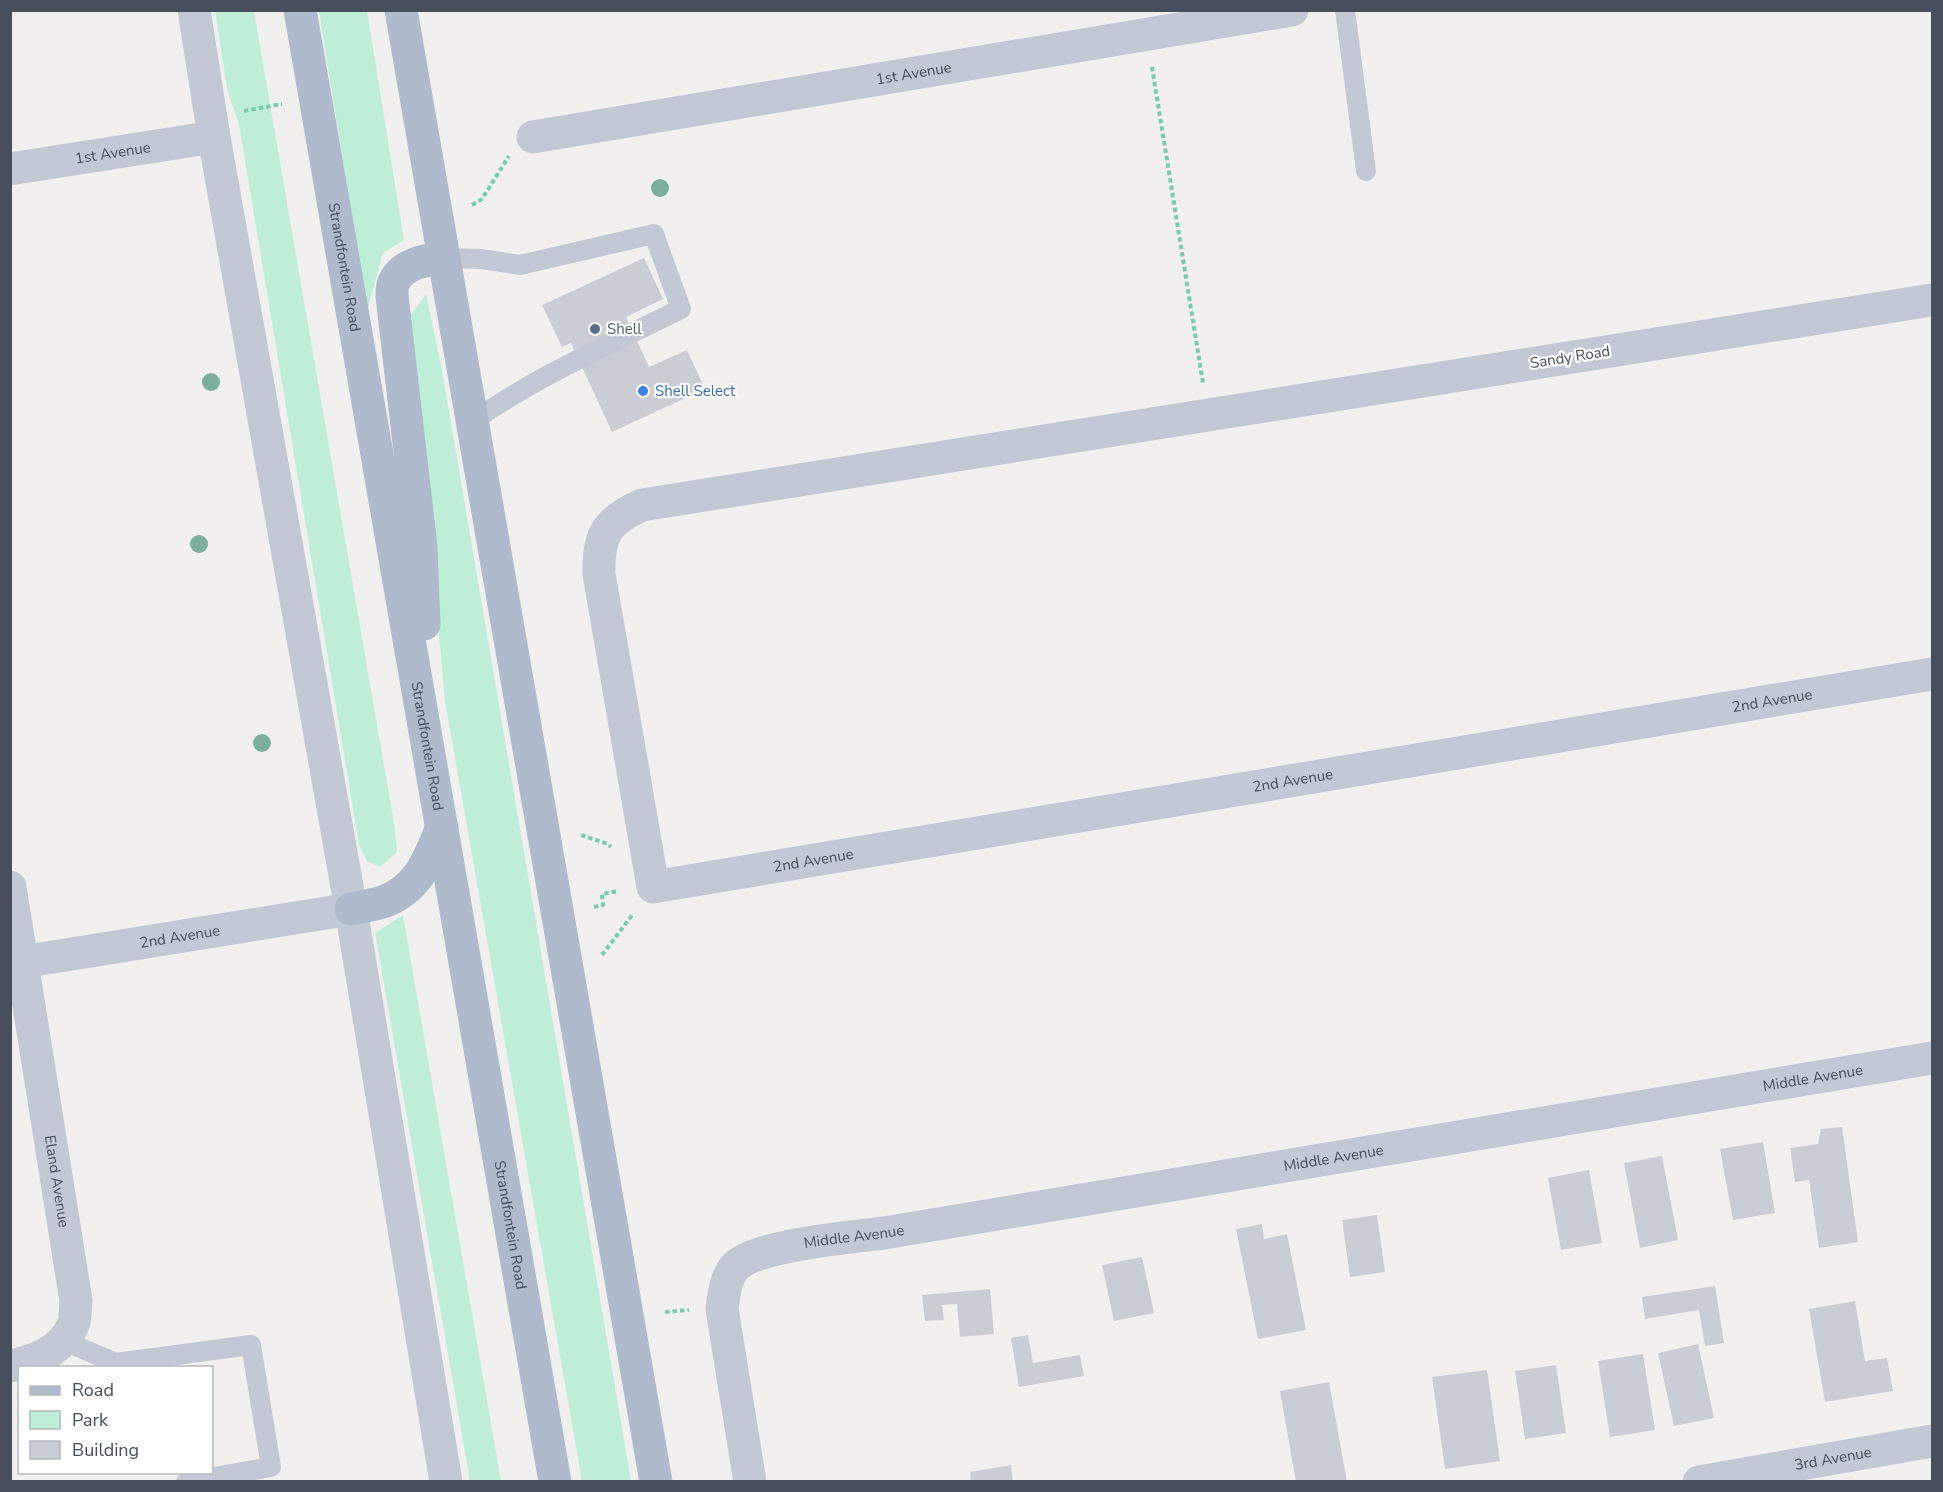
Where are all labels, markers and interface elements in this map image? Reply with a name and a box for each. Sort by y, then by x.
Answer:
street label: 1st Avenue [874,57,953,89]
street label: 1st Avenue [73,137,152,169]
street label: Strandfontein Road [324,201,366,333]
place label: Shell [607,319,642,339]
marker: Shell [588,322,602,336]
street label: Sandy Road [1528,341,1612,373]
place label: Shell Select [655,381,736,401]
marker: Shell Select [636,384,650,398]
street label: Strandfontein Road [407,680,449,812]
street label: 2nd Avenue [1730,684,1814,717]
street label: 2nd Avenue [1251,764,1334,797]
street label: 2nd Avenue [772,844,855,877]
street label: 2nd Avenue [138,920,222,953]
street label: Middle Avenue [1761,1060,1864,1096]
street label: Eland Avenue [40,1134,74,1229]
street label: Middle Avenue [1282,1140,1385,1176]
street label: Strandfontein Road [489,1159,531,1291]
street label: Middle Avenue [802,1220,906,1253]
legend [18,1366,213,1474]
text: Road [72,1378,114,1402]
text: Park [72,1408,109,1432]
text: Building [72,1438,139,1462]
street label: 3rd Avenue [1793,1442,1873,1475]

